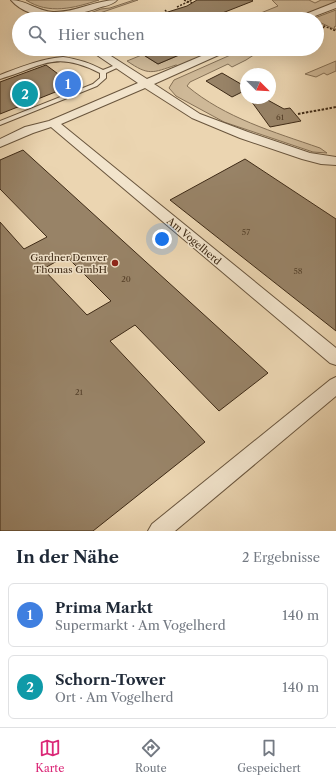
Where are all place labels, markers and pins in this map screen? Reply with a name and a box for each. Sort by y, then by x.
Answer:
pin: 1 [55,69,81,99]
pin: 2 [12,79,38,109]
place label: Gardner Denver Thomas GmbH [30,251,108,276]
marker: Gardner Denver Thomas GmbH [110,258,120,268]

